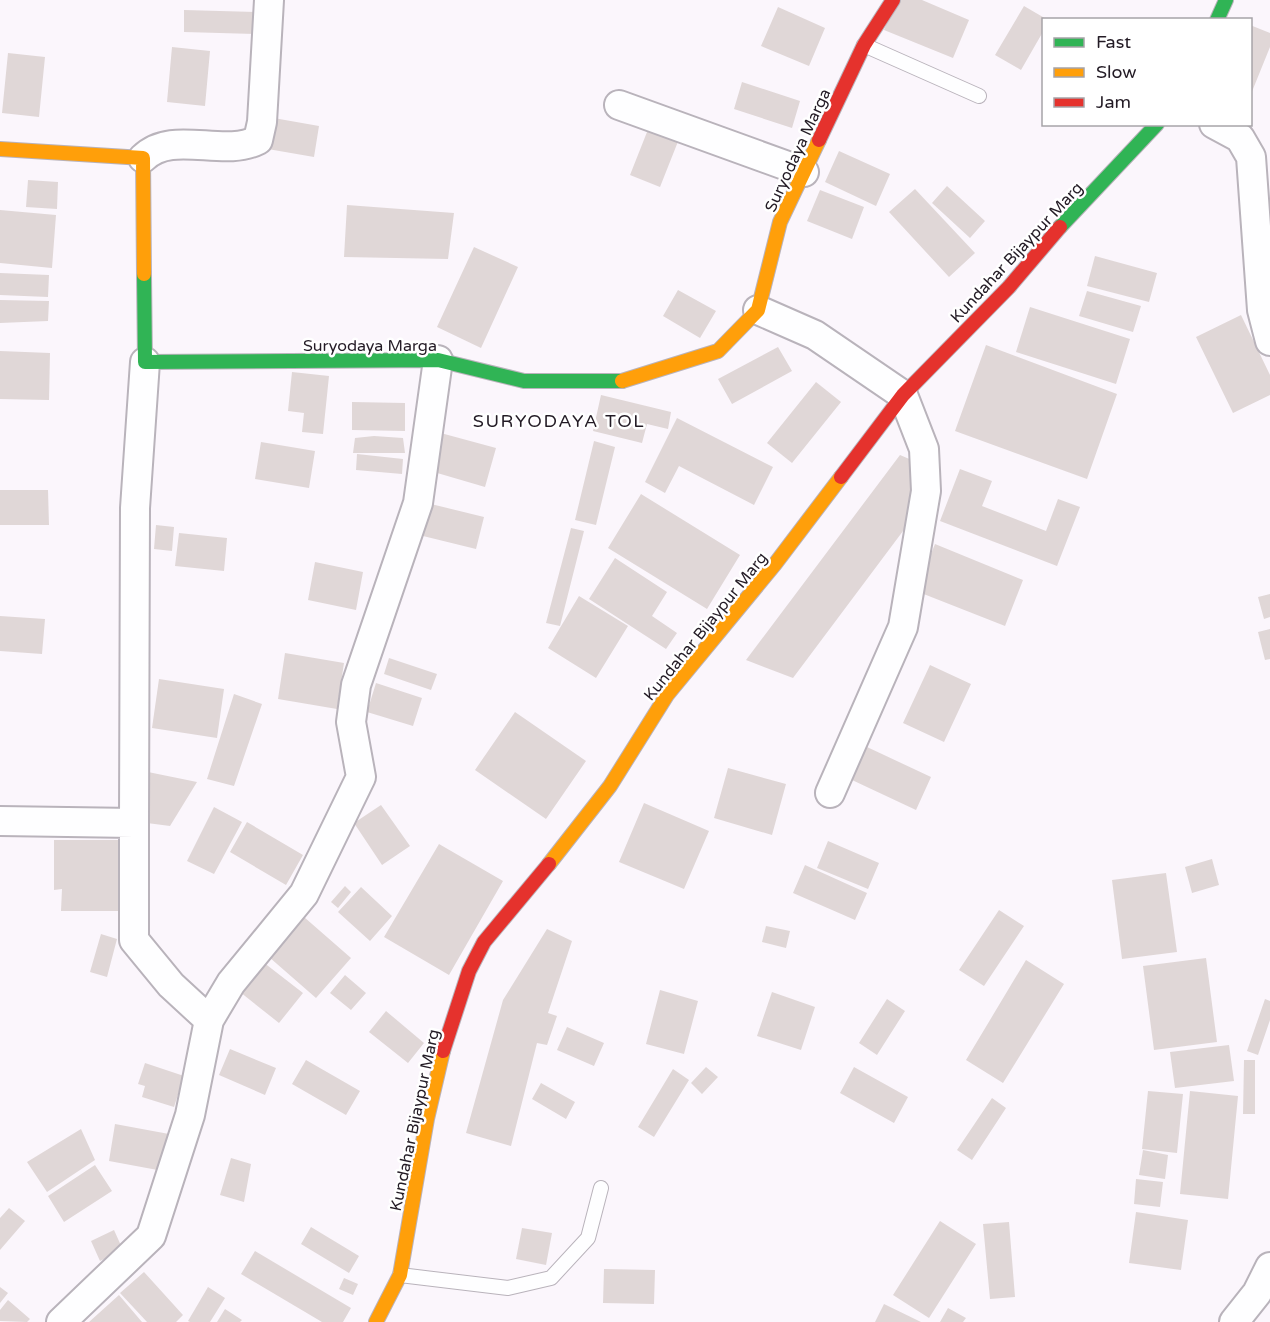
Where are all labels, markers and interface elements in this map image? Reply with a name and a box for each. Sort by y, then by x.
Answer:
legend [1042,18,1252,126]
text: Fast [1096,31,1131,53]
text: Slow [1096,61,1137,83]
street label: Suryodaya Marga [761,86,835,215]
text: Jam [1096,91,1131,113]
street label: Kundahar Bijaypur Marg [946,178,1087,327]
street label: Suryodaya Marga [303,336,437,356]
district label: SURYODAYA TOL [473,410,645,432]
street label: Kundahar Bijaypur Marg [640,548,772,705]
street label: Kundahar Bijaypur Marg [386,1027,444,1213]

